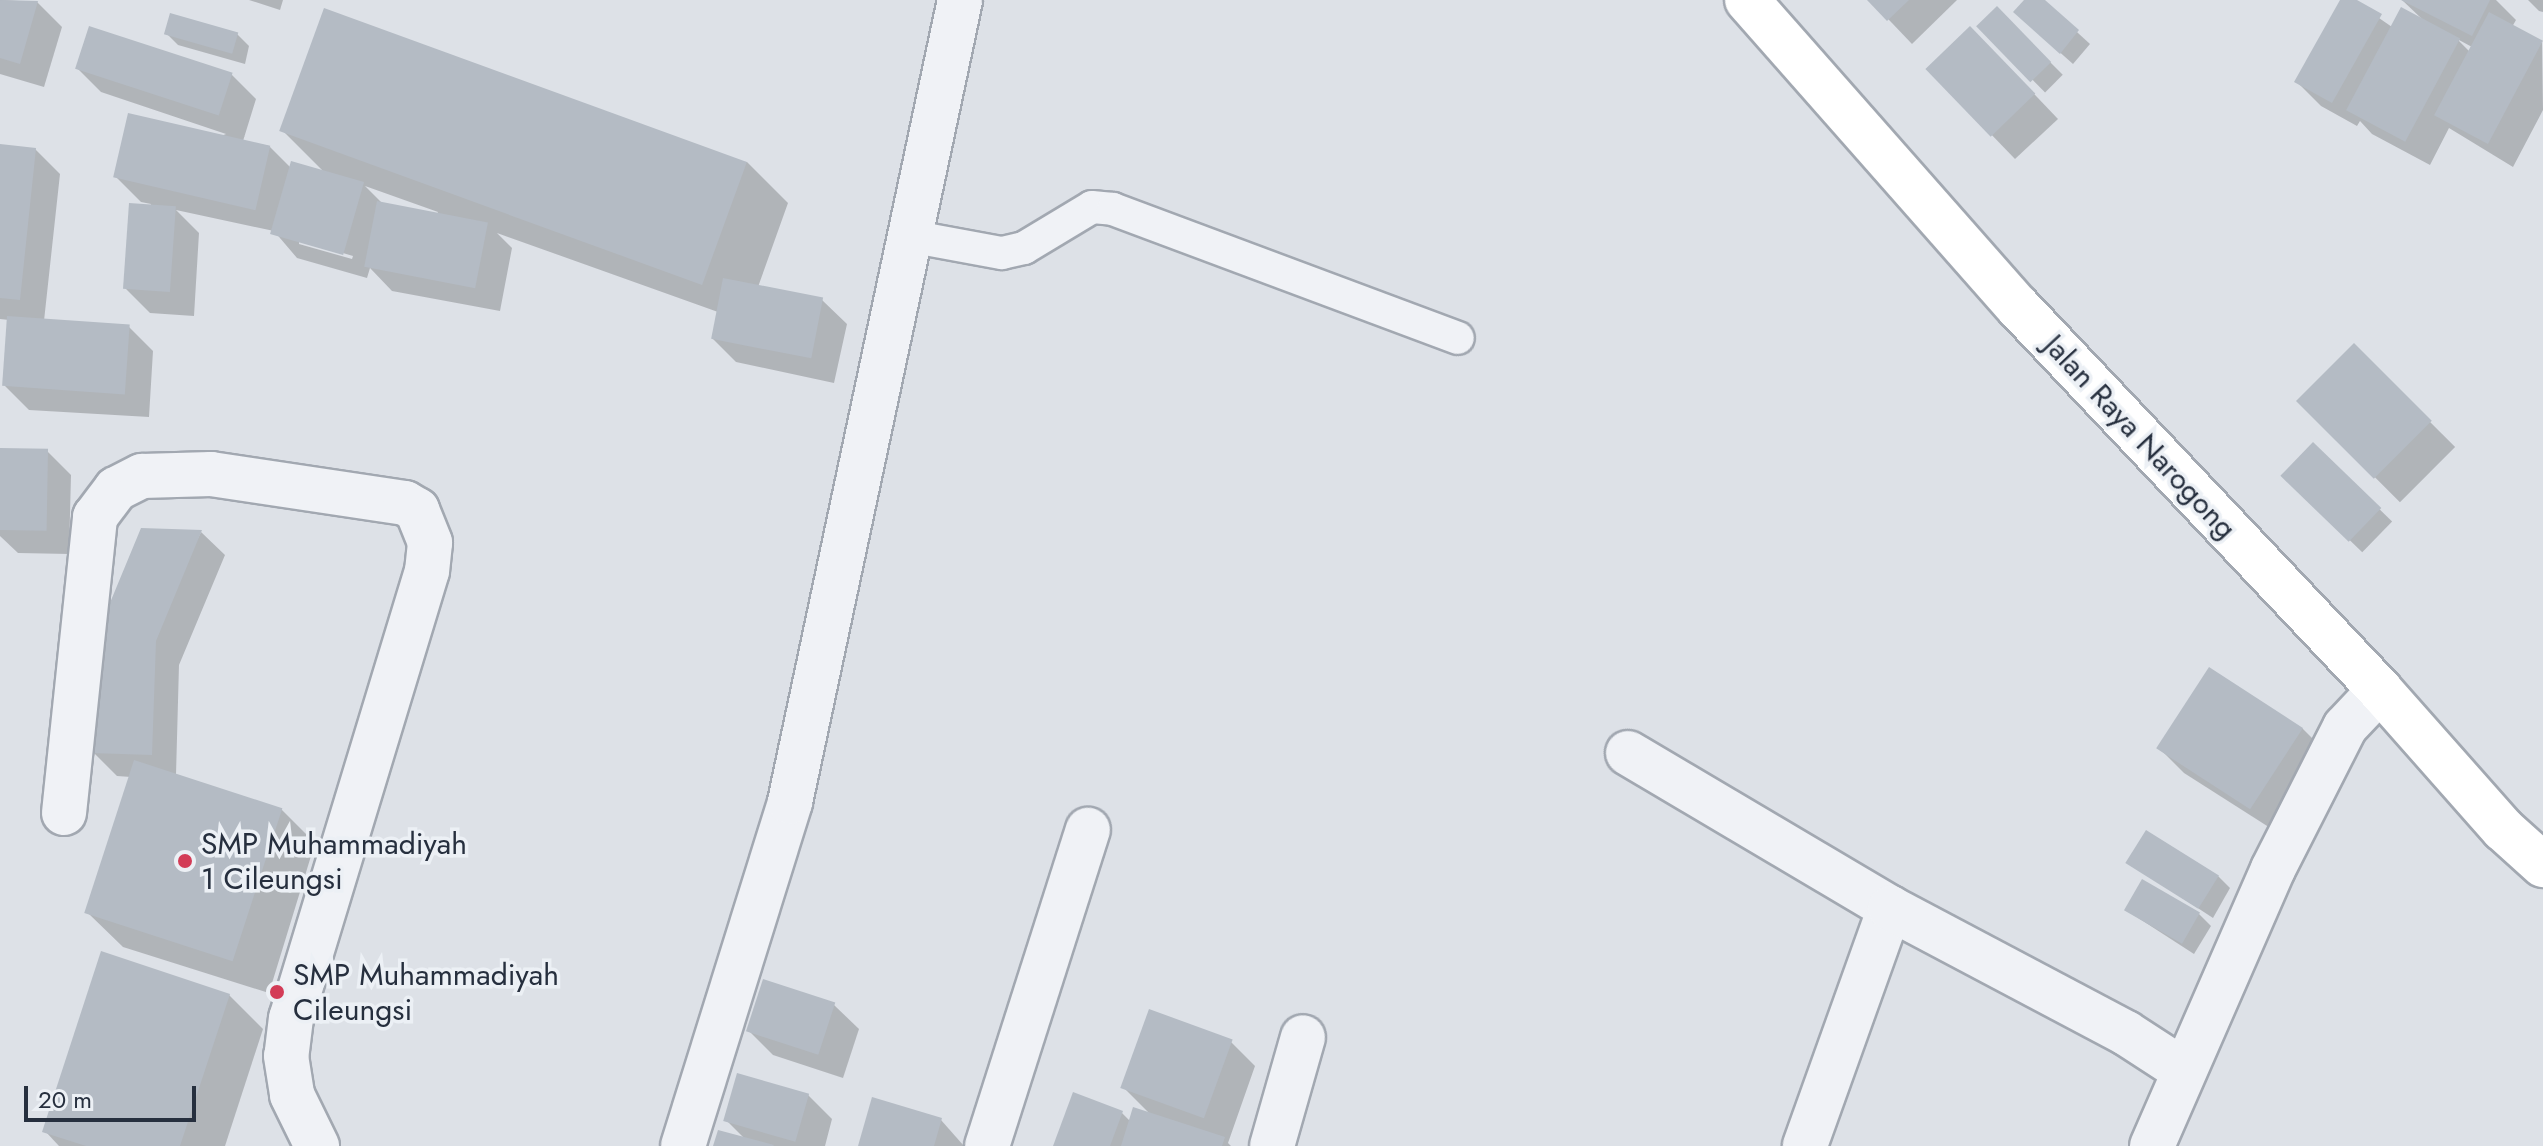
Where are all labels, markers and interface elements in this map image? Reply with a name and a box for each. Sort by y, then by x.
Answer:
street label: Jalan Raya Narogong [2036,328,2244,546]
place label: SMP Muhammadiyah 1 Cileungsi [201,826,467,896]
marker: SMP Muhammadiyah 1 Cileungsi [176,852,194,870]
place label: SMP Muhammadiyah Cileungsi [293,957,559,1028]
marker: SMP Muhammadiyah Cileungsi [268,983,286,1001]
scale bar [28,1070,200,1120]
text: 20 m [38,1082,92,1117]

